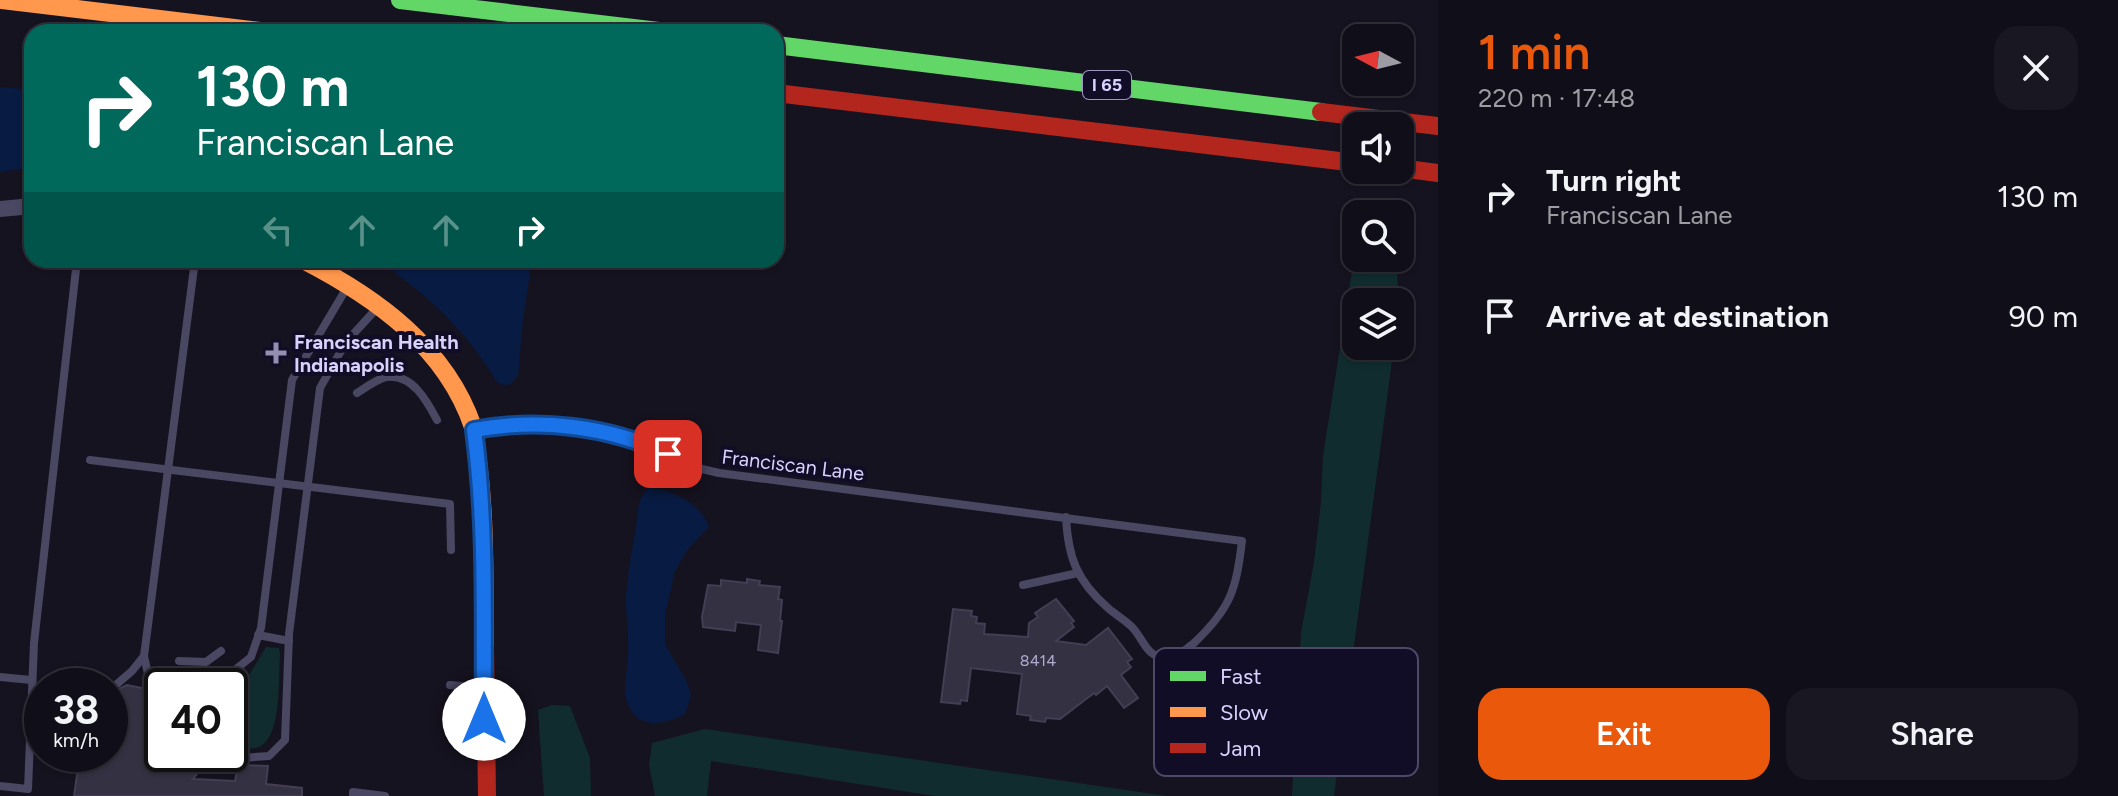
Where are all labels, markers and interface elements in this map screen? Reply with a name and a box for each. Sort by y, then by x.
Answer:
text: 1 min [1478,23,1590,81]
north arrow [1342,24,1414,96]
map controls [1342,24,1414,360]
button: close [1994,26,2078,110]
text: 130 m [196,53,349,120]
icon: right [64,56,168,160]
road number: I 65 [1083,71,1131,99]
text: 220 m · 17:48 [1478,82,1635,114]
button: sound [1342,112,1414,184]
text: Franciscan Lane [196,121,454,164]
text: Turn right [1546,162,1681,199]
icon: right [1478,174,1522,218]
text: 130 m [1997,178,2078,215]
text: Franciscan Lane [1546,199,1732,231]
button: search [1342,200,1414,272]
icon: left [256,208,300,252]
icon: ahead [340,208,384,252]
icon: ahead [424,208,468,252]
icon: right [508,208,552,252]
button: layers [1342,288,1414,360]
icon: arrive [1478,294,1522,338]
text: Arrive at destination [1546,298,1829,335]
text: 90 m [2009,298,2078,335]
place label: Franciscan Health Indianapolis [294,330,459,377]
marker: Franciscan Health Indianapolis [265,342,287,364]
pin [634,420,702,488]
icon: arrive [646,432,690,476]
street label: Franciscan Lane [720,444,866,486]
legend [1154,648,1418,776]
house number: 8414 [1020,651,1056,670]
text: Fast [1220,663,1262,690]
speed limit sign: 40 [144,668,248,772]
position arrow [442,677,526,761]
text: 38 [53,686,99,734]
button: Exit [1478,688,1770,780]
button: Share [1786,688,2078,780]
text: Slow [1220,699,1269,726]
text: km/h [53,728,99,752]
text: Jam [1220,735,1261,762]

